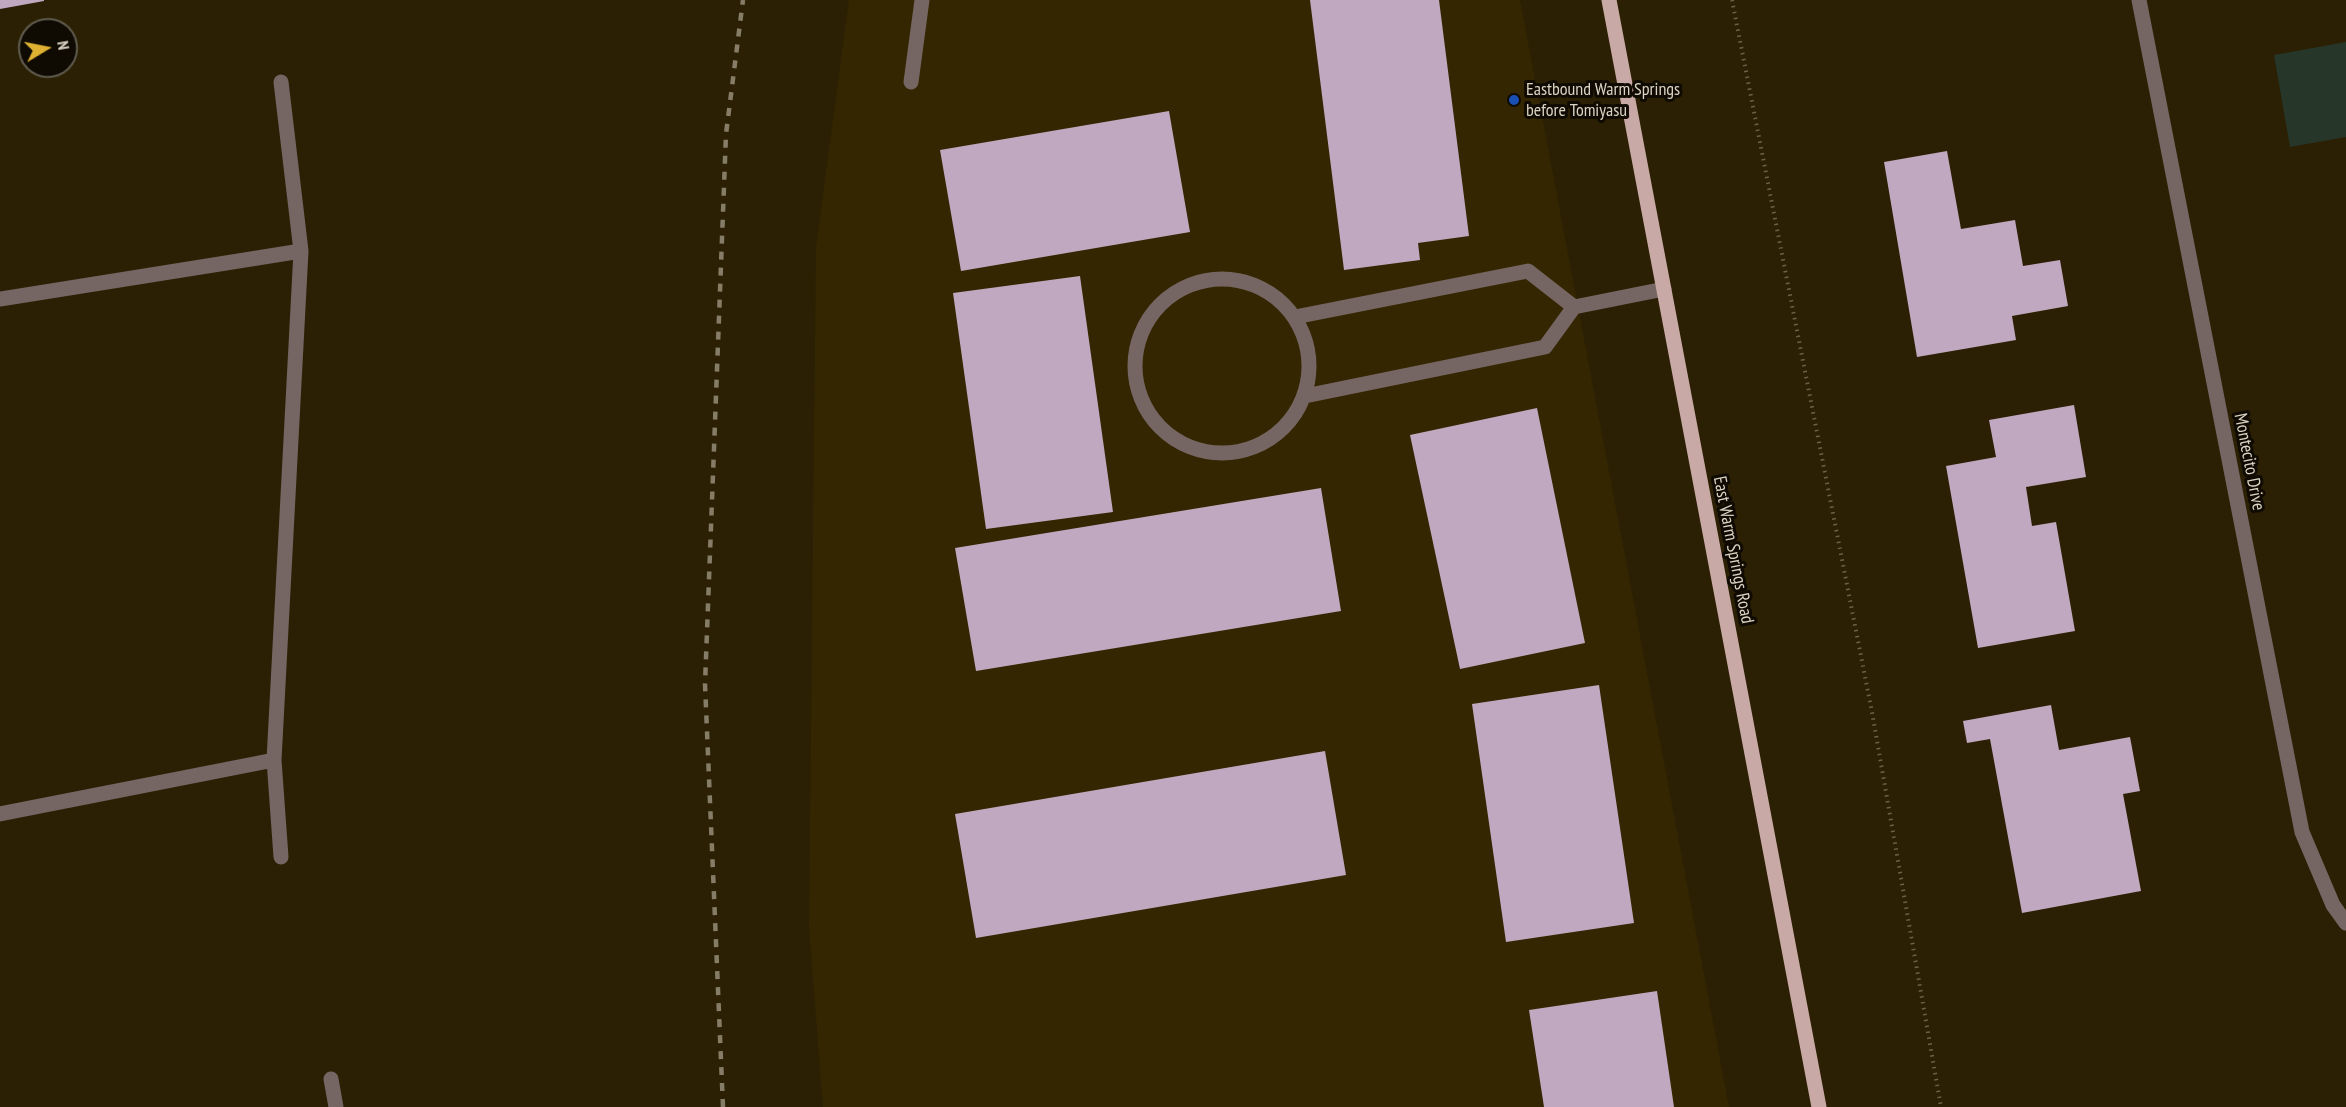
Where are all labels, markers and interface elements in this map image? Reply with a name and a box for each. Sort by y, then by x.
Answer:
north arrow [18,18,78,78]
text: N [53,39,74,51]
place label: Eastbound Warm Springs before Tomiyasu [1526,79,1680,122]
marker: Eastbound Warm Springs before Tomiyasu [1507,93,1521,107]
street label: Montecito Drive [2229,412,2269,512]
street label: East Warm Springs Road [1708,475,1758,625]

